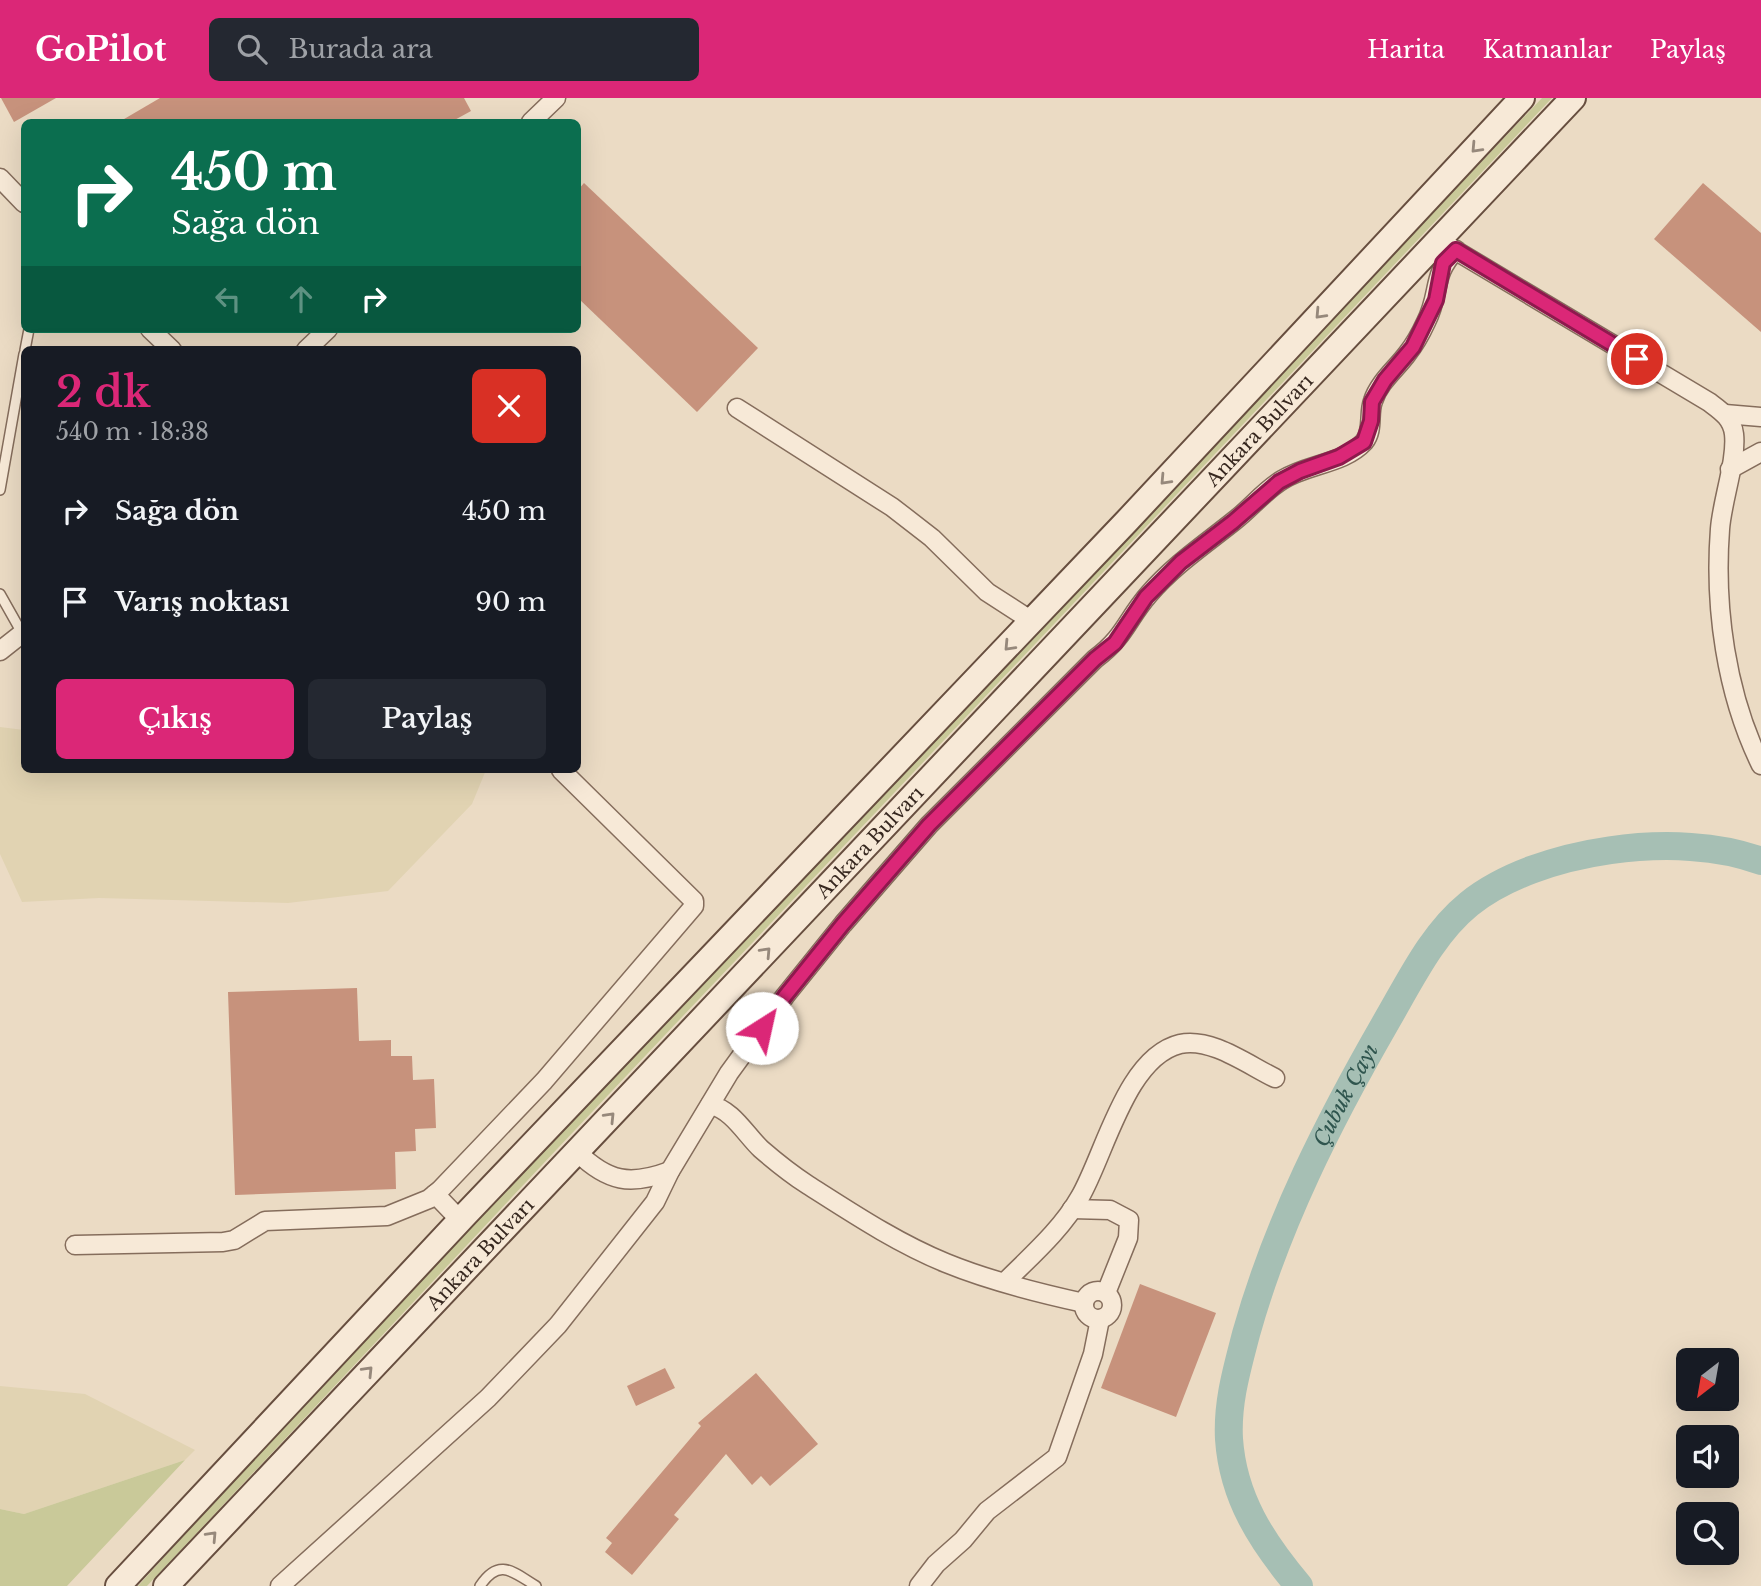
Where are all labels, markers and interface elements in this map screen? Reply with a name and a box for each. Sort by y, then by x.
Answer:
search box [209,18,699,81]
text: GoPilot [35,29,167,70]
icon: search [233,30,271,68]
text: Burada ara [289,33,433,65]
text: Harita [1367,35,1445,64]
text: Katmanlar [1483,35,1612,64]
text: Paylaş [1650,35,1726,64]
one-way arrow [1471,140,1484,153]
text: 450 m [171,142,337,203]
icon: right [56,147,147,238]
text: Sağa dön [171,203,320,243]
icon: left [209,280,247,318]
icon: ahead [282,280,320,318]
icon: right [355,280,393,318]
one-way arrow [1316,306,1329,319]
pin [1607,329,1667,389]
icon: arrive [1618,340,1656,378]
text: 2 dk [56,366,151,418]
button: close [472,369,546,443]
street label: Ankara Bulvarı [1200,369,1318,492]
text: 540 m · 18:38 [56,418,209,446]
one-way arrow [1161,472,1173,485]
icon: right [56,492,94,530]
text: Sağa dön [115,495,239,527]
text: 450 m [462,495,546,527]
icon: arrive [56,583,94,621]
text: Varış noktası [115,586,290,618]
text: 90 m [475,586,546,618]
one-way arrow [1004,637,1017,650]
button: Çıkış [56,679,294,759]
button: Paylaş [308,679,546,759]
street label: Ankara Bulvarı [811,781,929,904]
one-way arrow [758,947,771,960]
position arrow [725,991,799,1065]
water label: Çubuk Çayı [1308,1039,1384,1151]
one-way arrow [601,1112,614,1125]
street label: Ankara Bulvarı [421,1193,539,1316]
north arrow [1676,1348,1740,1410]
map controls [1676,1348,1739,1565]
one-way arrow [360,1366,373,1379]
button: sound [1676,1425,1739,1488]
button: search [1676,1502,1739,1565]
one-way arrow [204,1531,217,1544]

